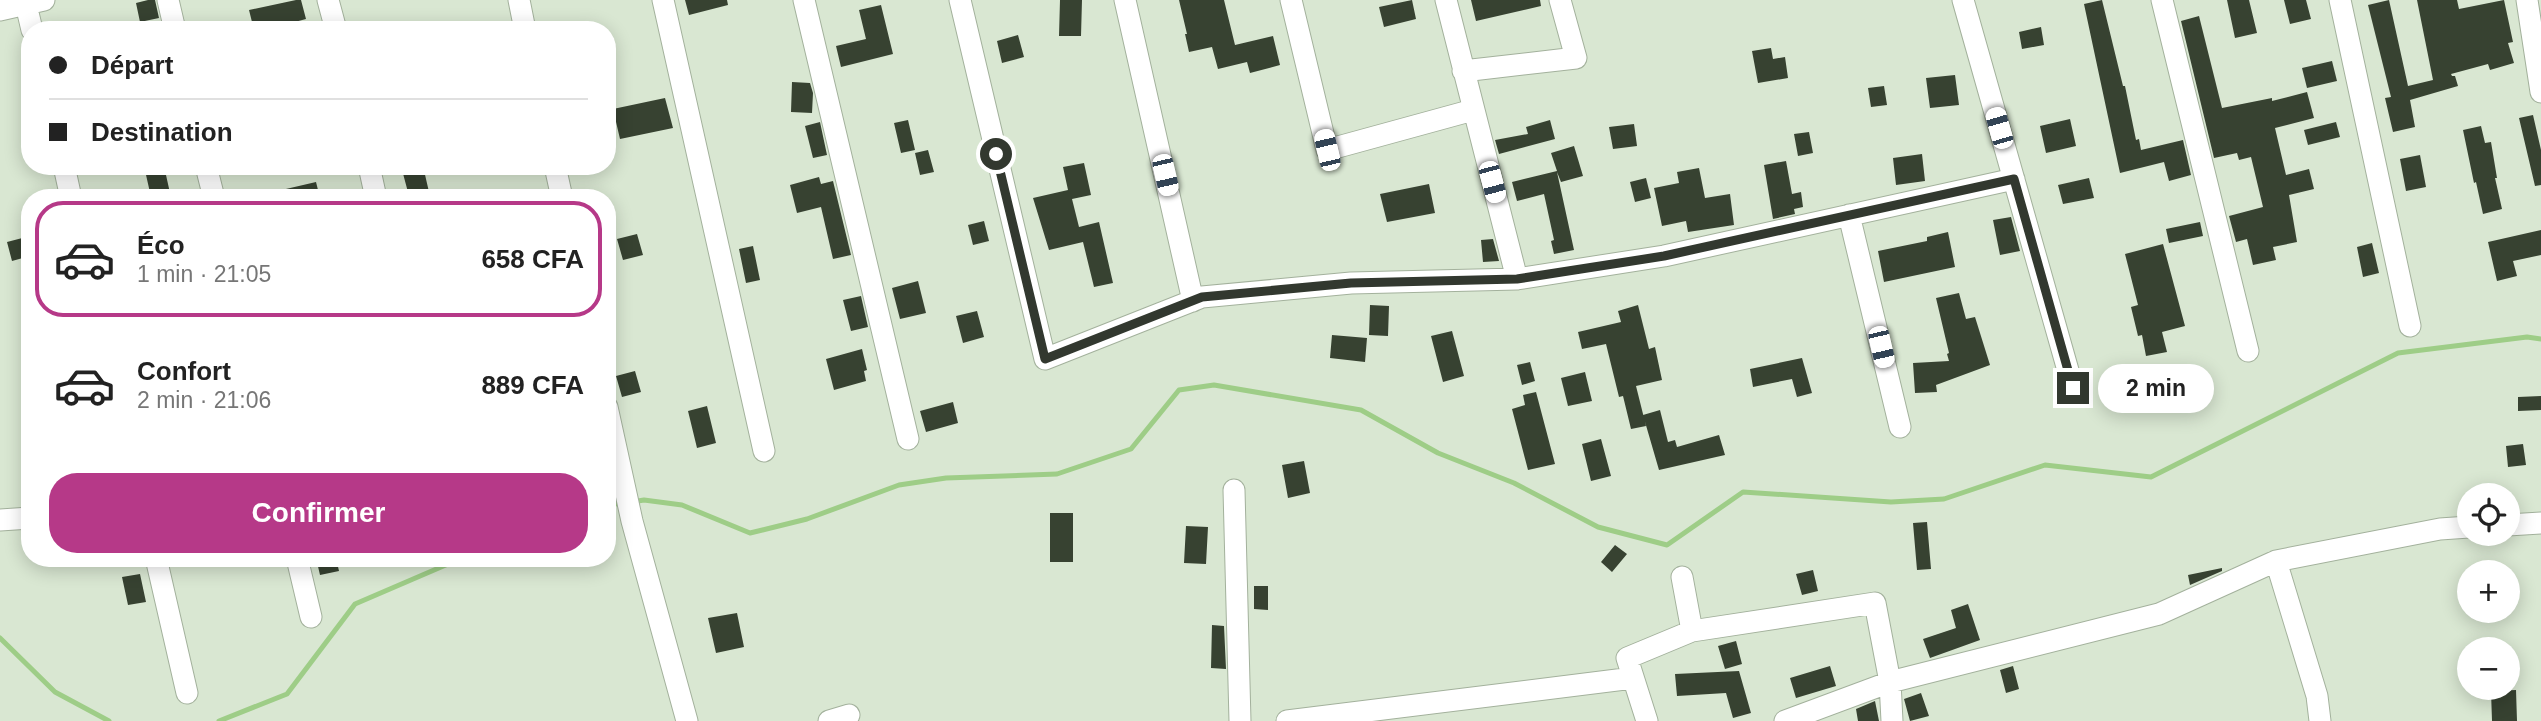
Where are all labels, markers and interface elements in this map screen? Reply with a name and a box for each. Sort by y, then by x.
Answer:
text: Départ [91,50,173,80]
car [1984,105,2015,151]
text: Destination [91,117,233,147]
car [1313,127,1342,173]
route start [980,138,1012,170]
car [1151,152,1180,198]
car [1477,159,1508,205]
icon: car [53,228,116,291]
text: Éco [137,230,185,260]
text: 658 CFA [481,244,584,274]
text: 1 min · 21:05 [137,261,271,287]
car [1867,324,1896,370]
icon: car [53,354,116,417]
text: Confort [137,356,231,386]
callout: 2 min [2098,364,2213,412]
text: 889 CFA [481,370,584,400]
route end [2057,372,2089,404]
text: 2 min [2126,375,2186,401]
text: 2 min · 21:06 [137,387,271,413]
button: Confirmer [49,473,588,553]
map controls [2457,483,2520,700]
button: locate [2457,483,2520,546]
button: + [2457,560,2520,623]
button: − [2457,637,2520,700]

